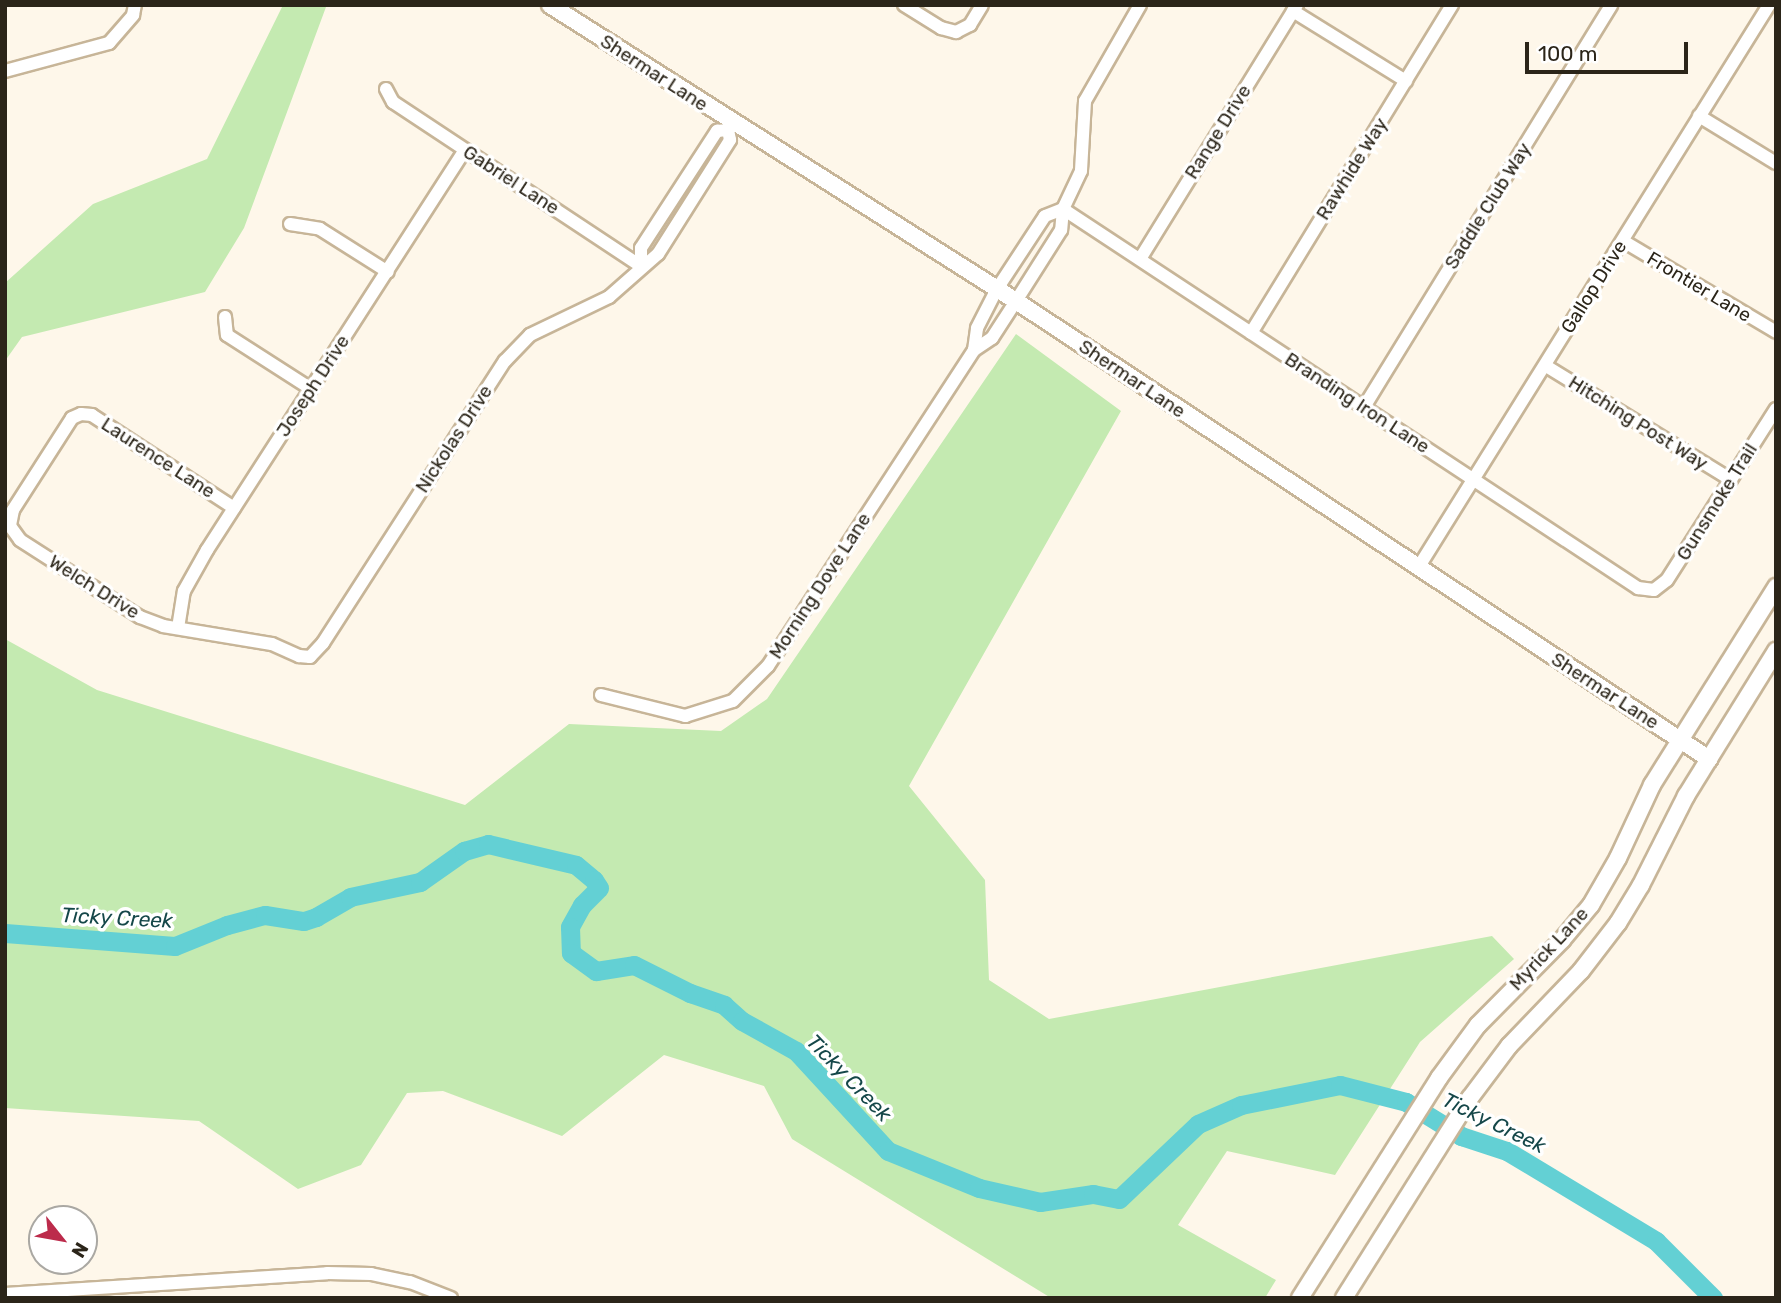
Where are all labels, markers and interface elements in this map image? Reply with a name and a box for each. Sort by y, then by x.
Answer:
scale bar [1529,28,1692,72]
street label: Shermar Lane [596,30,712,116]
text: 100 m [1538,41,1597,66]
street label: Range Drive [1180,81,1256,183]
street label: Rawhide Way [1311,114,1393,224]
street label: Saddle Club Way [1440,138,1536,274]
street label: Gabriel Lane [459,141,563,219]
street label: Gallop Drive [1556,236,1632,338]
street label: Frontier Lane [1643,247,1755,327]
street label: Joseph Drive [272,331,354,441]
street label: Shermar Lane [1074,335,1190,423]
street label: Branding Iron Lane [1280,348,1434,458]
street label: Hitching Post Way [1564,371,1712,475]
street label: Nickolas Drive [411,381,497,497]
street label: Laurence Lane [97,413,219,503]
street label: Gunsmoke Trail [1672,439,1762,565]
street label: Morning Dove Lane [764,509,876,663]
street label: Welch Drive [44,550,144,624]
street label: Shermar Lane [1547,648,1663,734]
water label: Ticky Creek [60,902,174,934]
street label: Myrick Lane [1505,903,1593,995]
water label: Ticky Creek [801,1029,897,1127]
water label: Ticky Creek [1438,1087,1550,1159]
north arrow [28,1205,98,1275]
text: N [66,1238,93,1262]

